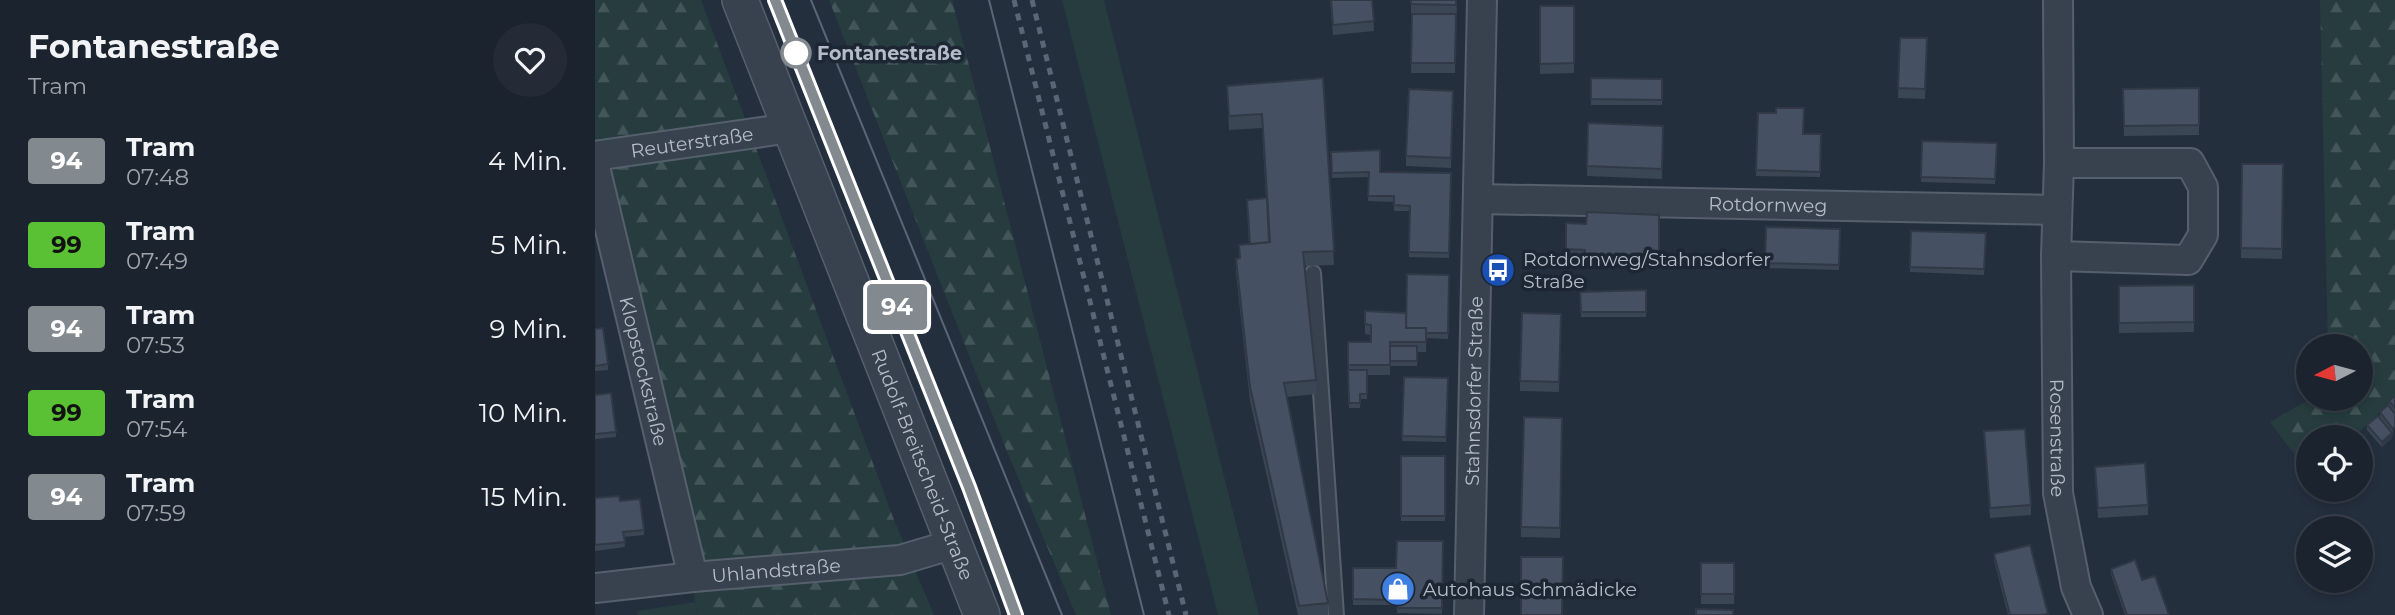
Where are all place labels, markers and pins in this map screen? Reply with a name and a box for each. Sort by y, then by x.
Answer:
marker: Fontanestraße [781,38,811,68]
place label: Fontanestraße [817,42,962,65]
place label: Rotdornweg/Stahnsdorfer Straße [1523,248,1771,293]
bus stop icon: Rotdornweg/Stahnsdorfer Straße [1479,251,1517,289]
shop icon: Autohaus Schmädicke [1379,570,1417,608]
place label: Autohaus Schmädicke [1423,578,1637,601]

